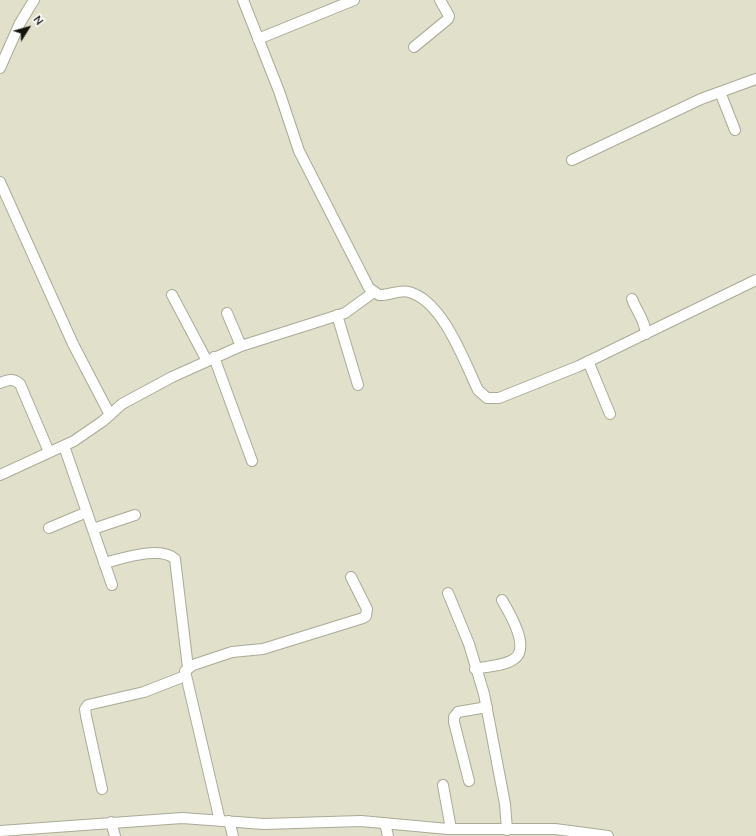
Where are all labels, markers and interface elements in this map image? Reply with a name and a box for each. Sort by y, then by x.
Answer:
north arrow [8,8,48,48]
text: N [30,13,46,28]

